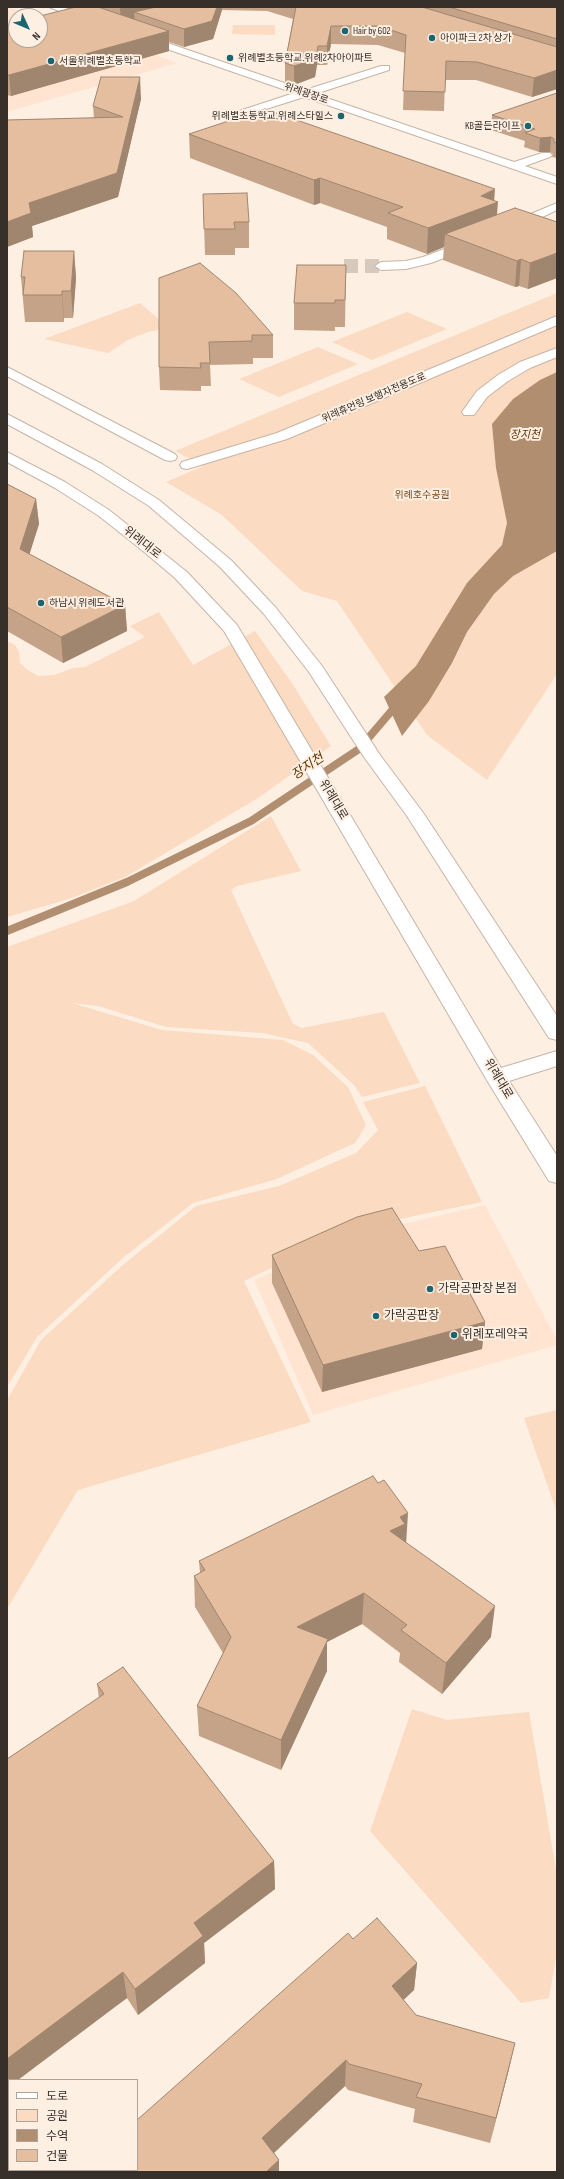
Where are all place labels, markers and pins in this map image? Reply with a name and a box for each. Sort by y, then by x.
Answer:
place label: Hair by 602 [353,25,391,37]
marker: Hair by 602 [340,26,350,36]
place label: 아이파크 2차 상가 [440,32,512,44]
marker: 아이파크 2차 상가 [427,33,437,43]
place label: 위례별초등학교.위례2차아이파트 [238,52,373,64]
marker: 위례별초등학교.위례2차아이파트 [225,53,235,63]
place label: 서울위례별초등학교 [59,55,142,67]
marker: 서울위례별초등학교 [46,56,56,66]
place label: 위례별초등학교.위례스타힐스 [212,110,333,122]
marker: 위례별초등학교.위례스타힐스 [336,111,346,121]
place label: KB골든라이프 [465,120,520,132]
marker: KB골든라이프 [523,121,533,131]
place label: 하남시 위례도서관 [49,597,124,609]
marker: 하남시 위례도서관 [36,598,46,608]
place label: 가락공판장 본점 [438,1282,517,1296]
marker: 가락공판장 본점 [425,1284,435,1294]
place label: 가락공판장 [384,1309,439,1323]
marker: 가락공판장 [371,1311,381,1321]
place label: 위례포레약국 [462,1328,528,1342]
marker: 위례포레약국 [449,1330,459,1340]

